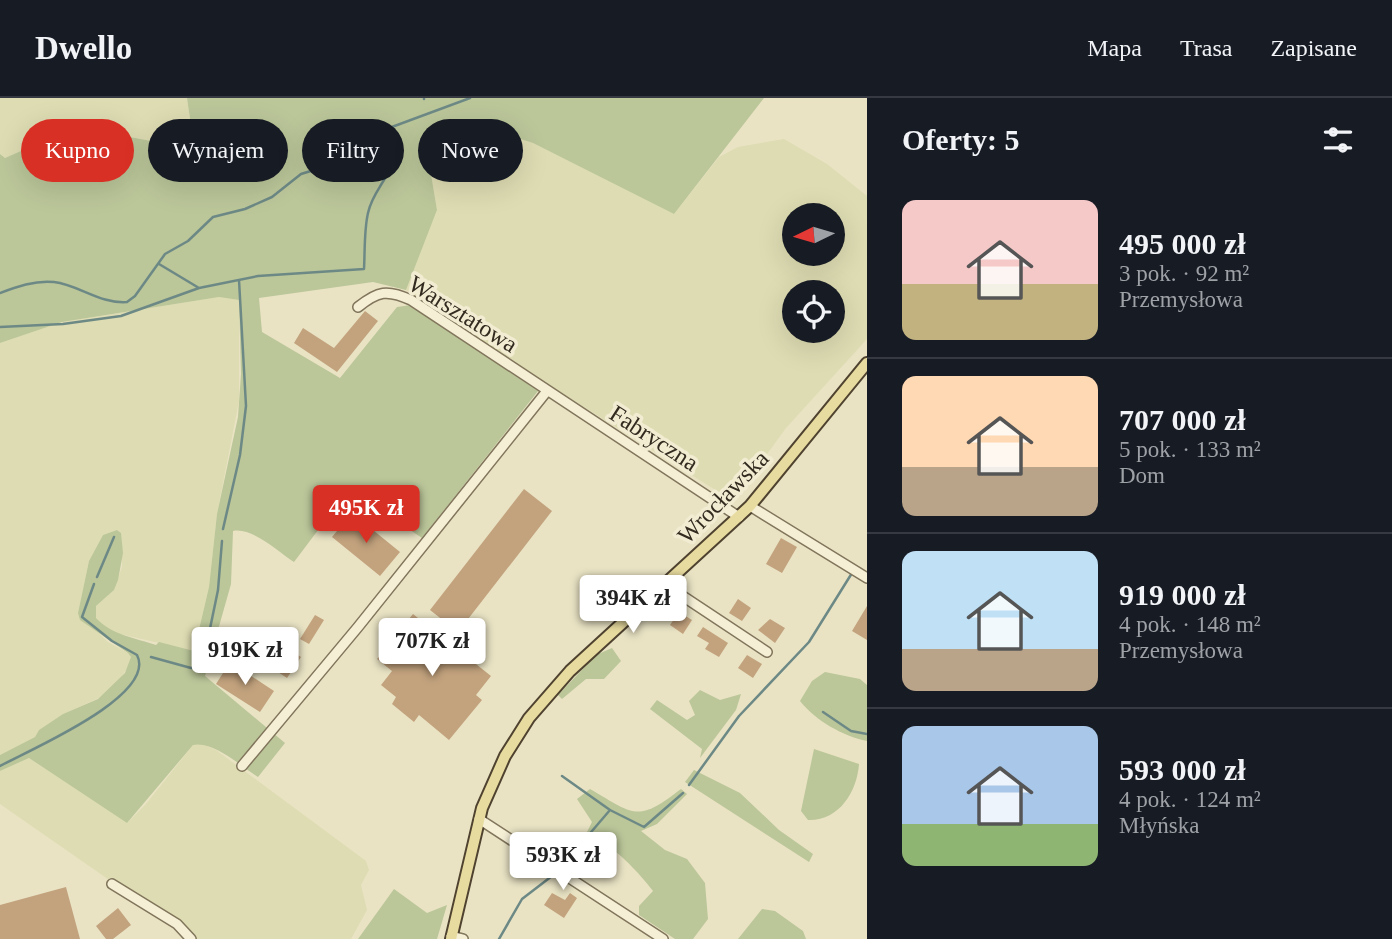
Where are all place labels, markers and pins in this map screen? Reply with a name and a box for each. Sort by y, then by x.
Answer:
pin: 495K zł [301,486,431,545]
pin: 394K zł [568,575,698,635]
pin: 707K zł [367,618,497,678]
pin: 919K zł [180,628,310,687]
pin: 593K zł [498,832,628,892]

